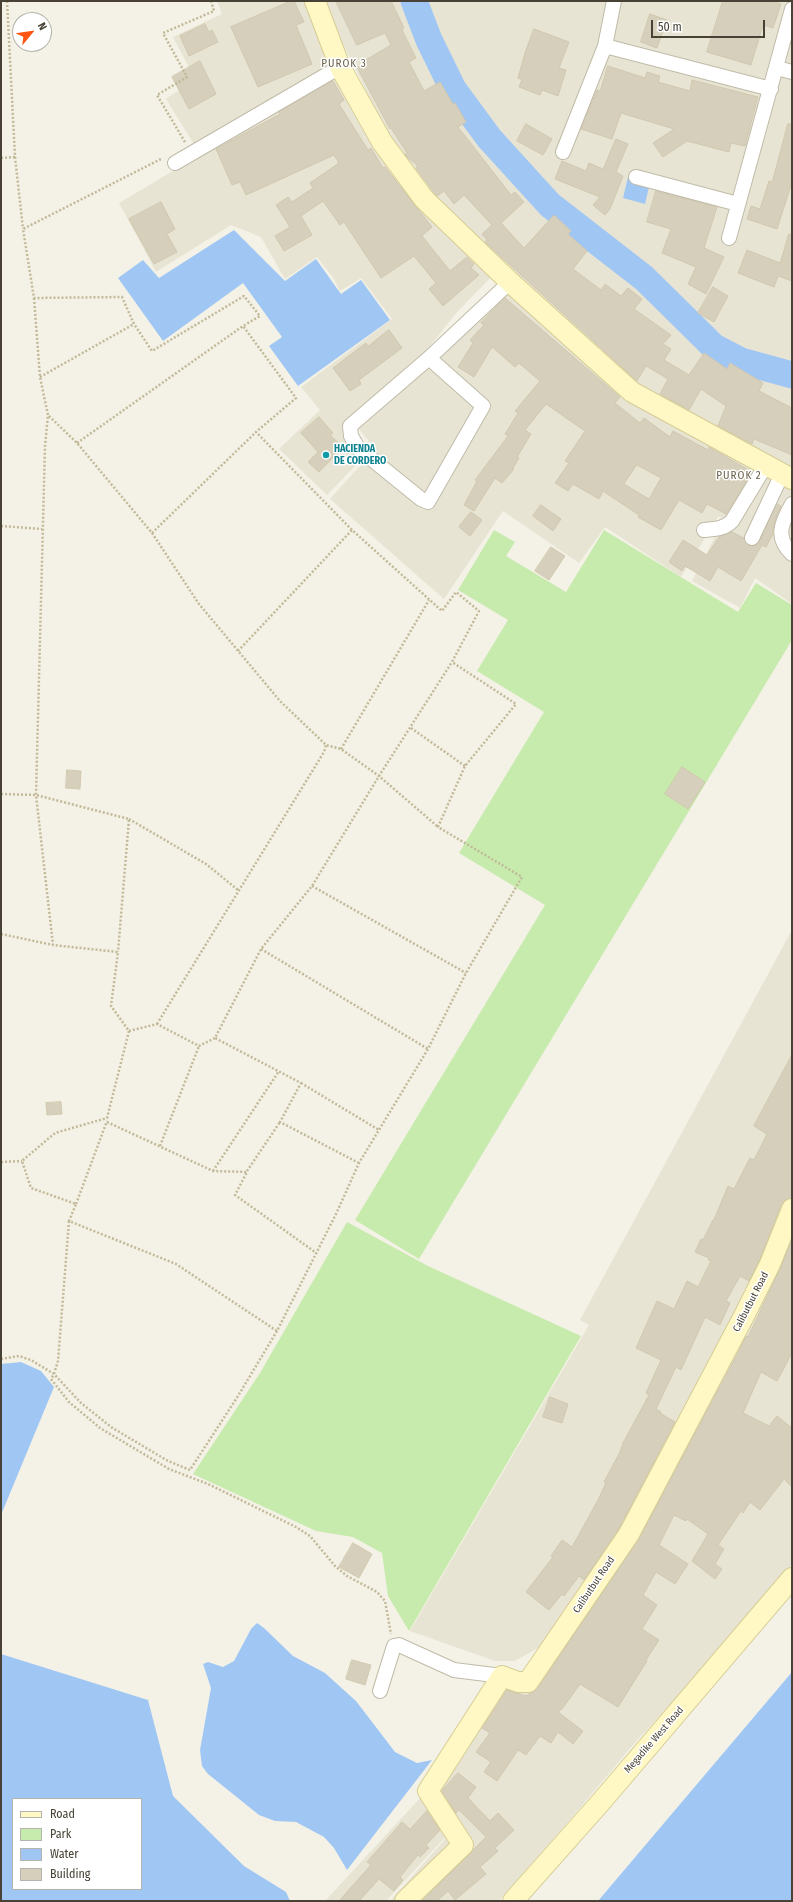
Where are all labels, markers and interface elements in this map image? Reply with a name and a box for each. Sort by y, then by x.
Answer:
north arrow [12,12,52,52]
scale bar [653,12,767,38]
text: N [35,20,49,32]
text: 50 m [658,20,682,34]
district label: PUROK 3 [321,57,367,71]
place label: HACIENDA DE CORDERO [334,443,386,466]
marker: HACIENDA DE CORDERO [321,450,331,460]
district label: PUROK 2 [716,469,762,483]
street label: Calibutbut Road [731,1270,771,1334]
street label: Calibutbut Road [571,1554,617,1616]
street label: Megadike West Road [622,1704,686,1776]
legend [12,1798,142,1890]
text: Road [50,1807,75,1821]
text: Park [50,1827,71,1841]
text: Water [50,1847,78,1861]
text: Building [50,1867,90,1881]

